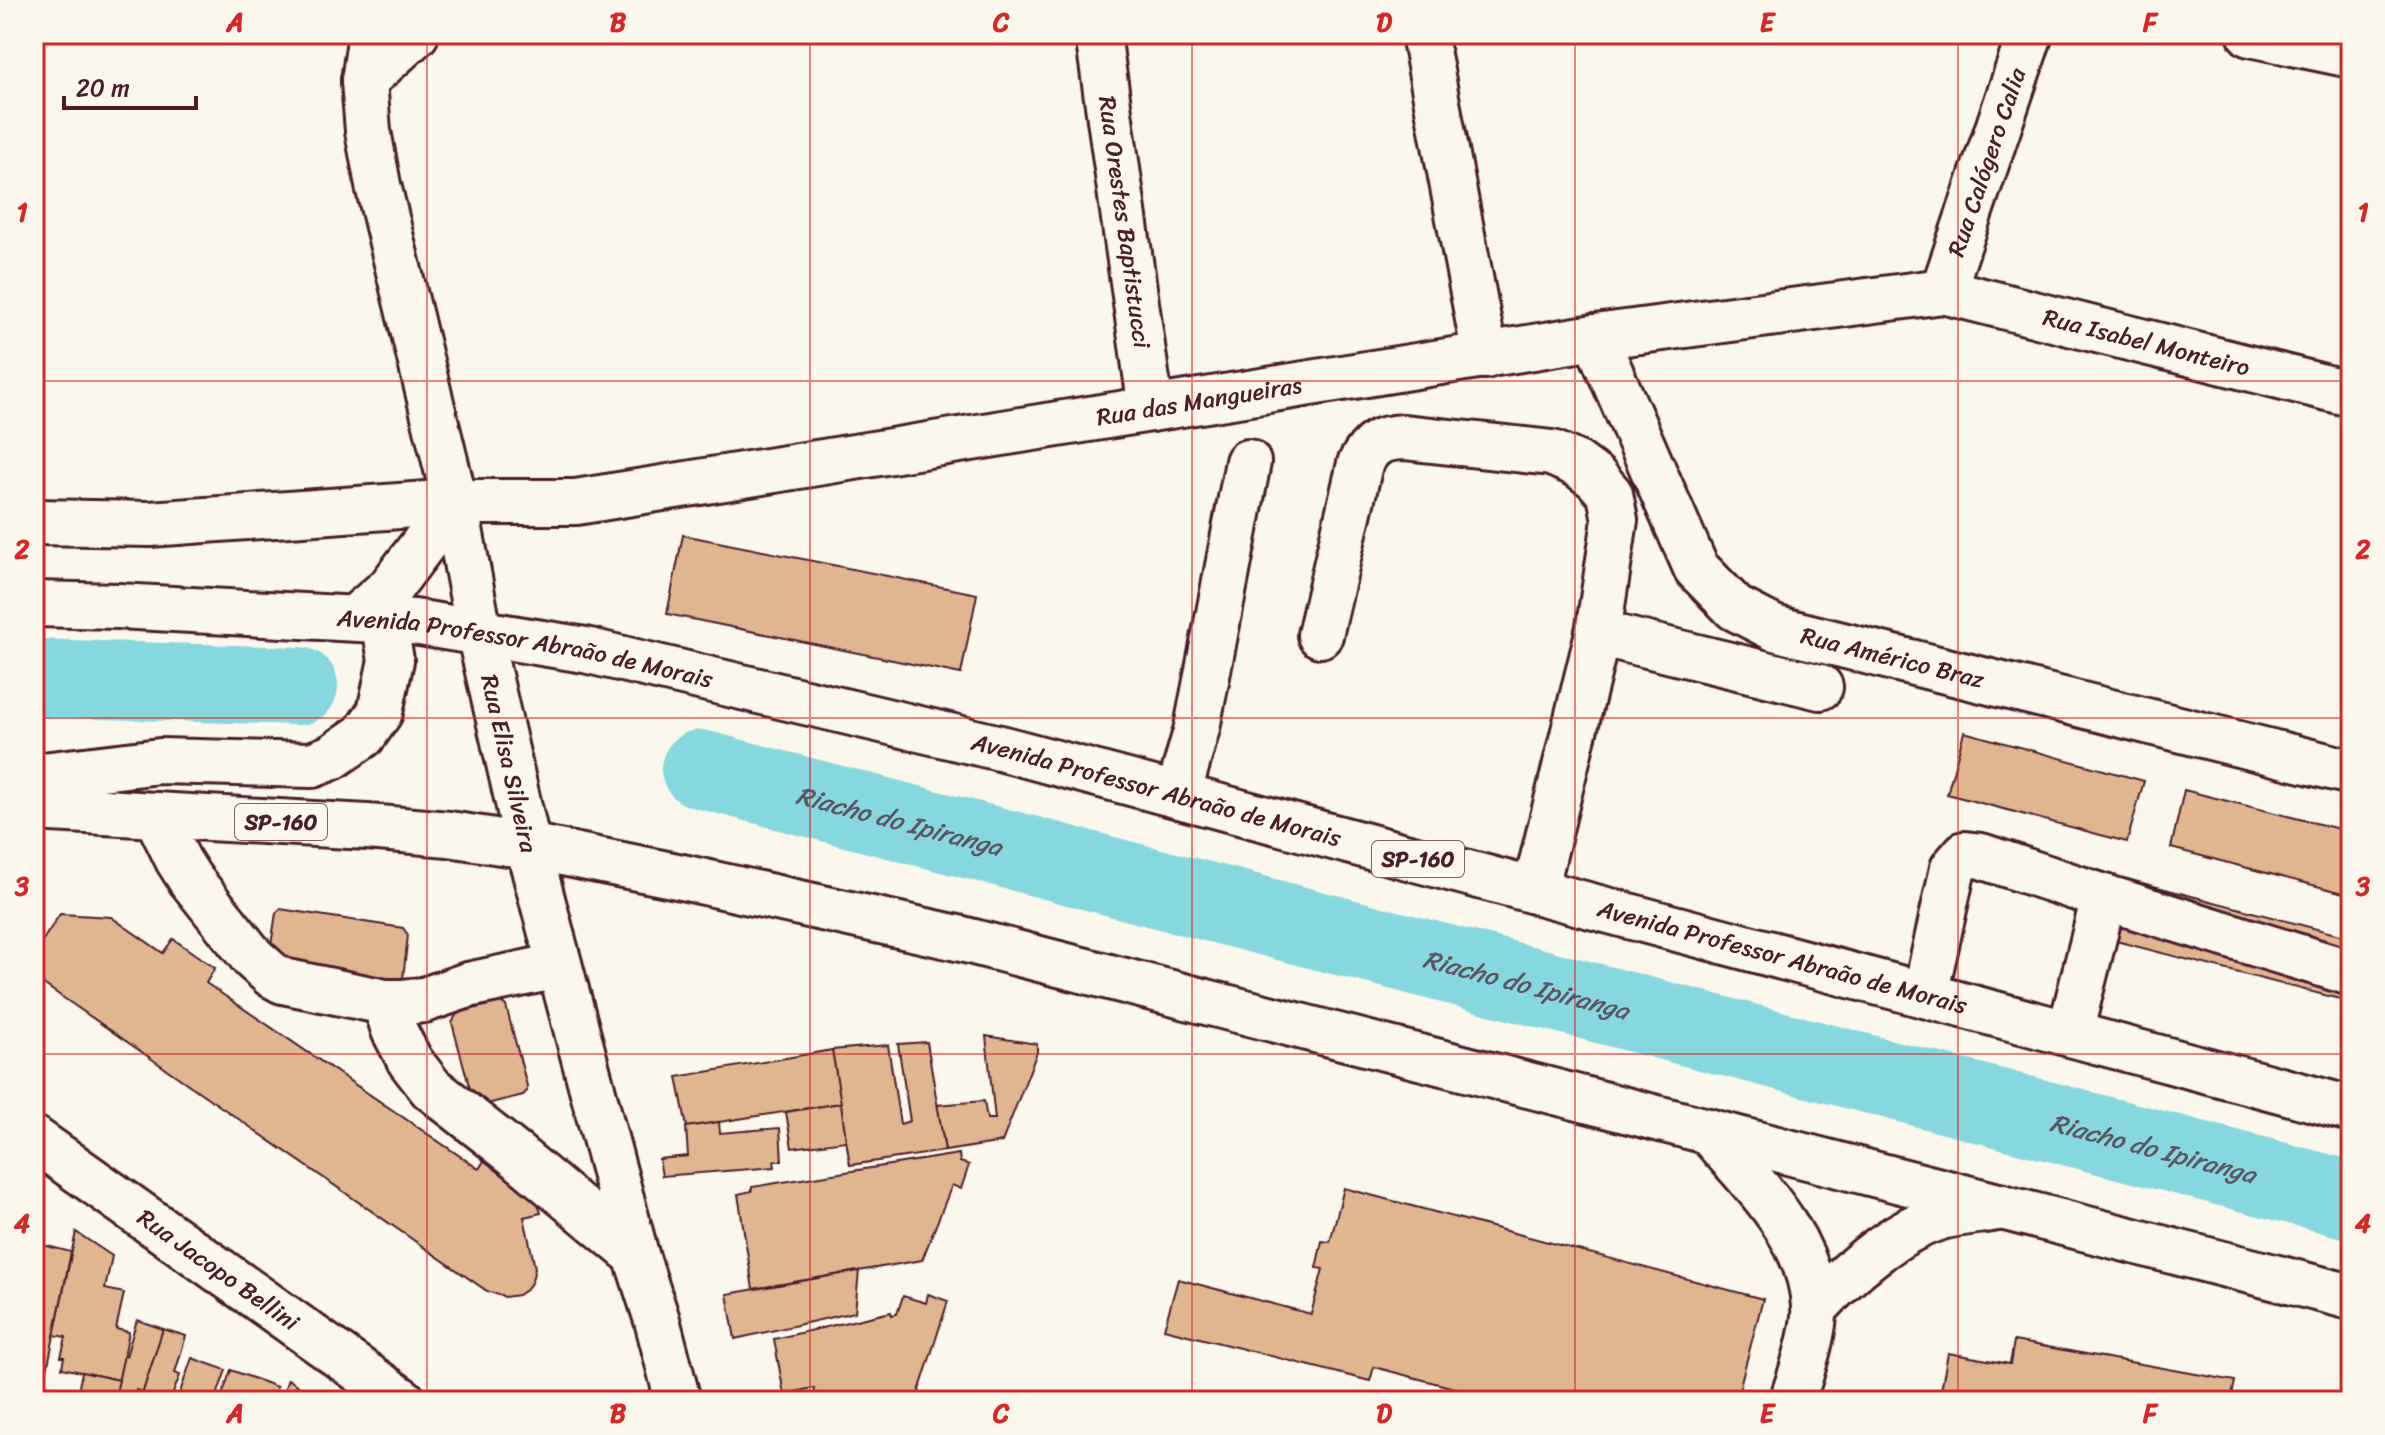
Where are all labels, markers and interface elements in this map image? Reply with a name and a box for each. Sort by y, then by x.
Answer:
text: A [225,0,244,45]
text: B [610,0,627,45]
text: C [992,0,1010,45]
text: D [1376,0,1392,45]
text: E [1760,0,1777,45]
text: F [2142,0,2159,45]
scale bar [64,60,196,110]
street label: Rua Calógero Calia [1935,61,2038,262]
text: 20 m [76,67,130,109]
street label: Rua Orestes Baptistucci [1086,93,1163,352]
text: 1 [16,189,28,235]
text: 1 [2357,189,2369,235]
street label: Rua Isabel Monteiro [2039,296,2254,389]
street label: Rua das Mangueiras [1093,364,1305,438]
text: 2 [13,526,30,572]
text: 2 [2354,526,2371,572]
street label: Avenida Professor Abraão de Morais [335,597,718,701]
street label: Rua Américo Braz [1796,614,1989,701]
street label: Rua Elisa Silveira [468,670,550,858]
street label: Avenida Professor Abraão de Morais [966,721,1347,859]
water label: Riacho do Ipiranga [791,772,1009,870]
road number: SP-160 [235,804,327,840]
road number: SP-160 [1372,841,1464,877]
text: 3 [14,863,30,909]
text: 3 [2355,863,2371,909]
street label: Avenida Professor Abraão de Morais [1592,887,1973,1027]
water label: Riacho do Ipiranga [1418,936,1636,1034]
water label: Riacho do Ipiranga [2045,1099,2263,1198]
street label: Rua Jacopo Bellini [128,1197,309,1343]
text: 4 [14,1200,30,1246]
text: 4 [2355,1200,2371,1246]
text: A [225,1390,244,1435]
text: B [610,1390,627,1435]
text: C [992,1390,1010,1435]
text: D [1376,1390,1392,1435]
text: E [1760,1390,1777,1435]
text: F [2142,1390,2159,1435]

